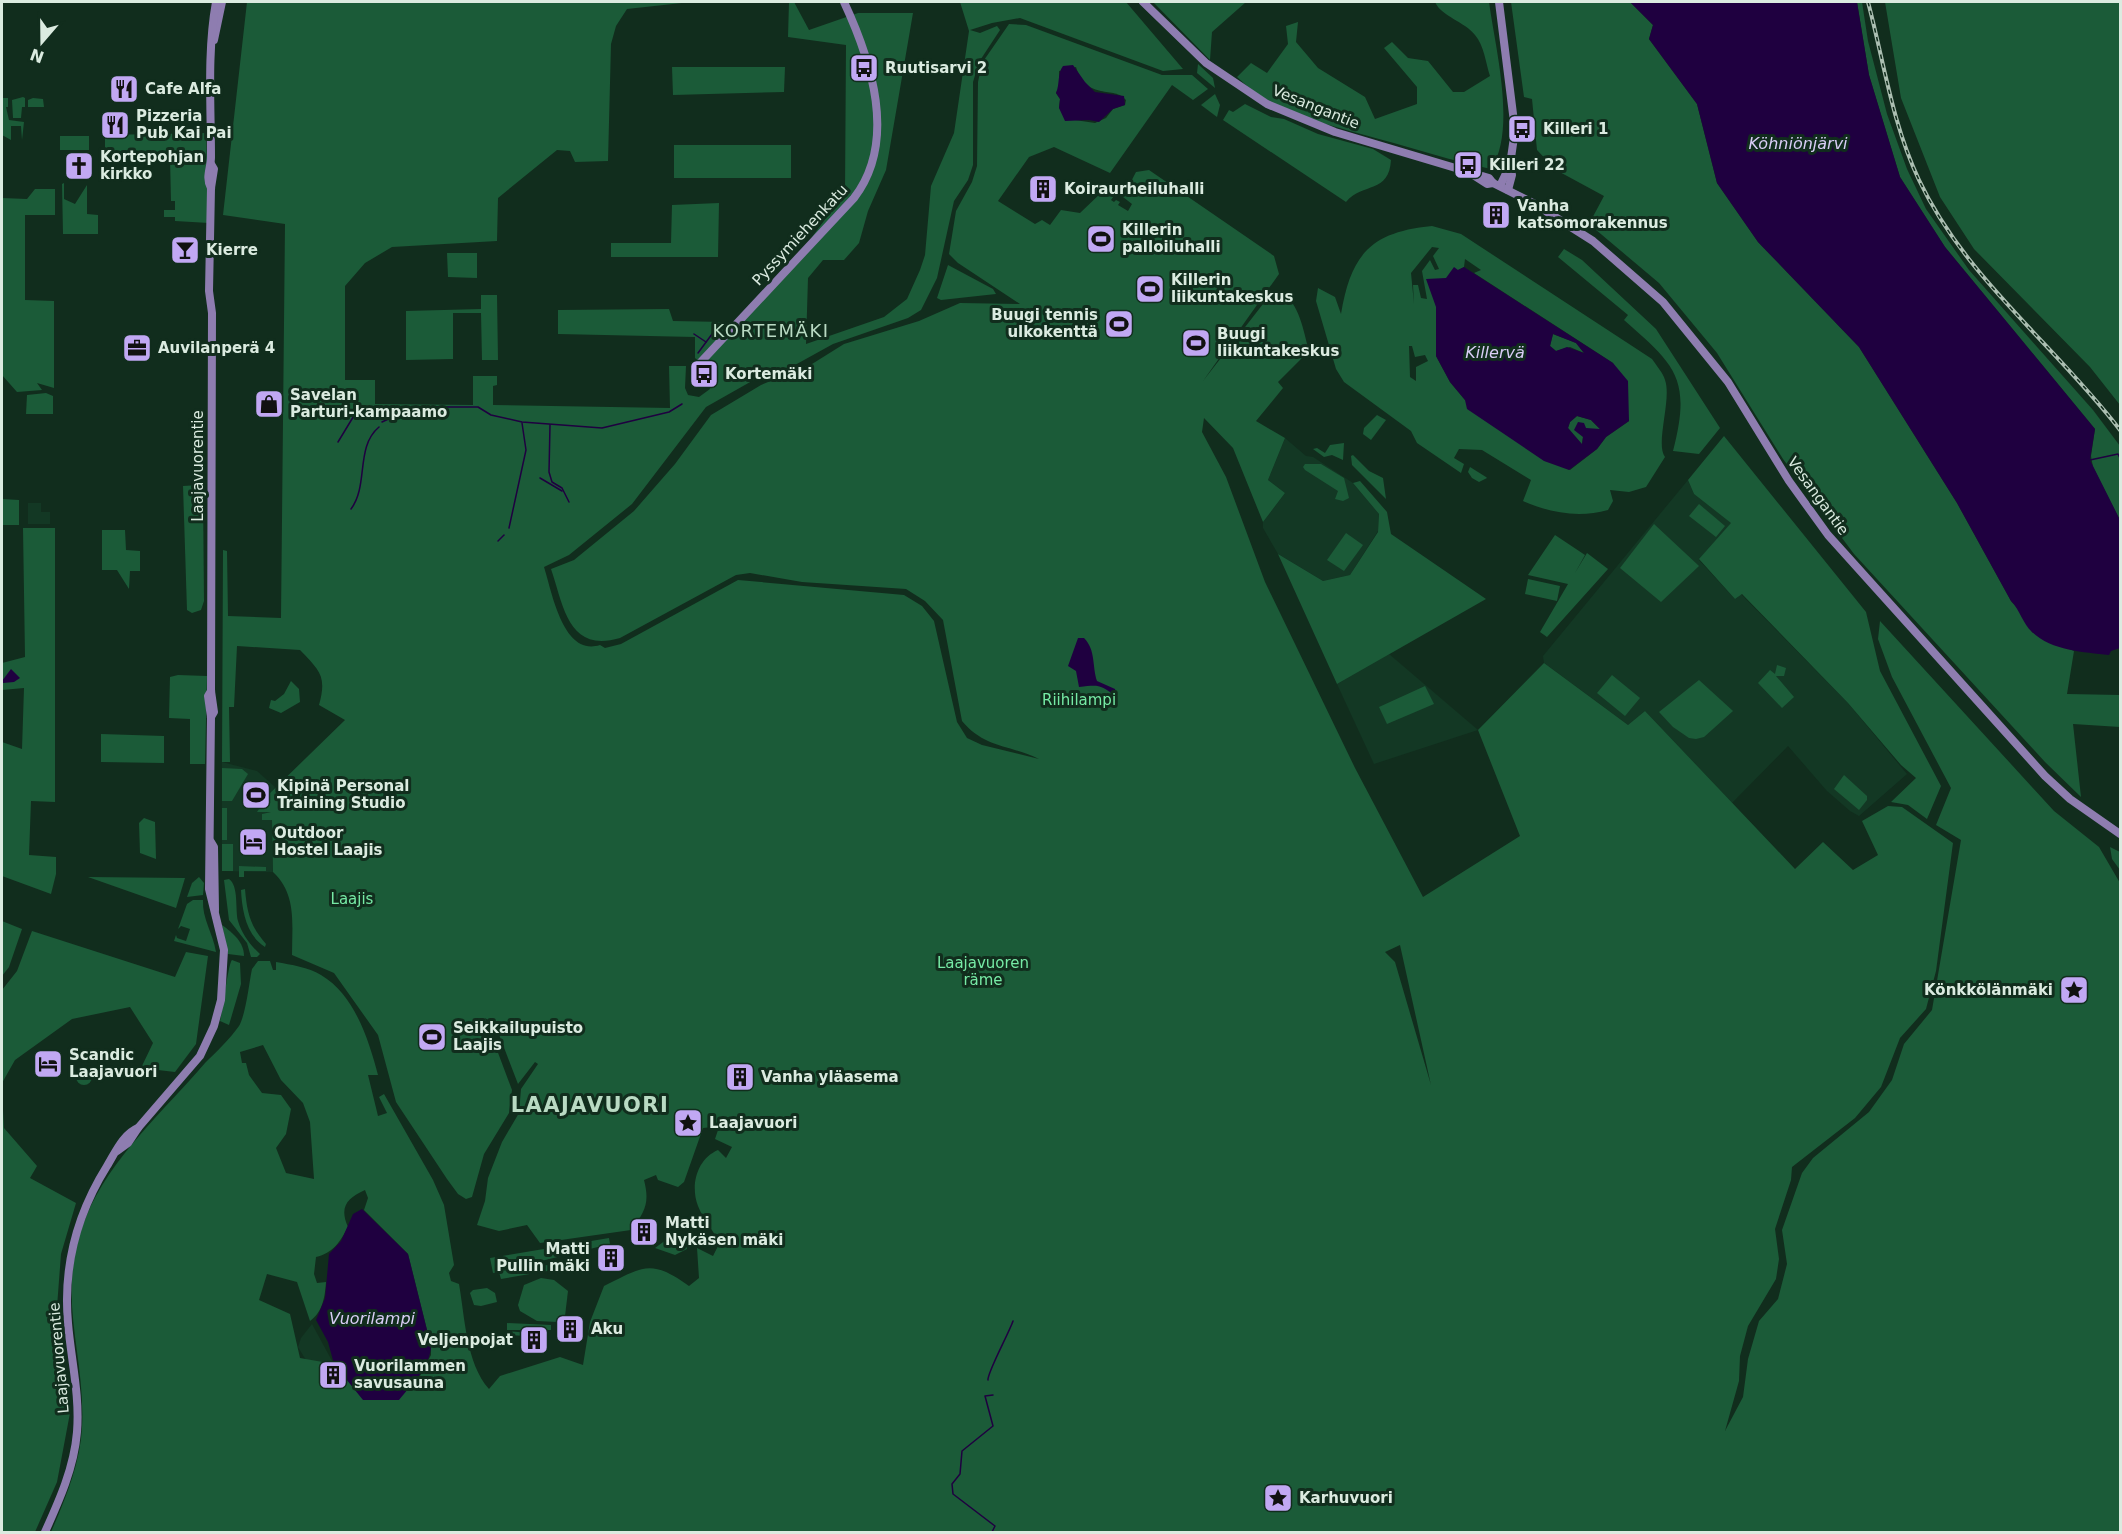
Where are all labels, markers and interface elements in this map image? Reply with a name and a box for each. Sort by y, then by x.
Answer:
north arrow [12,12,72,72]
text: N [27,44,47,67]
bus stop icon: Ruutisarvi 2 [848,52,880,84]
place label: Ruutisarvi 2 [885,59,987,77]
restaurant icon: Cafe Alfa [108,73,140,105]
place label: Cafe Alfa [145,80,221,98]
street label: Vesangantie [1270,81,1362,133]
place label: Pizzeria Pub Kai Pai [136,107,232,142]
restaurant icon: Pizzeria Pub Kai Pai [99,109,131,141]
bus stop icon: Killeri 1 [1506,113,1538,145]
place label: Killeri 1 [1543,120,1608,138]
water label: Köhniönjärvi [1748,134,1848,153]
place label: Kortepohjan kirkko [100,148,204,183]
bus stop icon: Killeri 22 [1452,149,1484,181]
church icon: Kortepohjan kirkko [63,150,95,182]
place label: Killeri 22 [1489,156,1565,174]
building icon: Koiraurheiluhalli [1027,173,1059,205]
place label: Koiraurheiluhalli [1064,180,1204,198]
street label: Pyssymiehenkatu [749,181,851,289]
place label: Vanha katsomorakennus [1517,197,1668,232]
building icon: Vanha katsomorakennus [1480,199,1512,231]
place label: Killerin palloiluhalli [1122,221,1221,256]
sports icon: Killerin palloiluhalli [1085,223,1117,255]
bar icon: Kierre [169,234,201,266]
place label: Kierre [206,241,258,259]
place label: Killerin liikuntakeskus [1171,271,1293,306]
sports icon: Killerin liikuntakeskus [1134,273,1166,305]
place label: Buugi tennis ulkokenttä [991,306,1098,341]
sports icon: Buugi tennis ulkokenttä [1103,308,1135,340]
district label: KORTEMÄKI [712,320,830,341]
place label: Buugi liikuntakeskus [1217,325,1339,360]
sports icon: Buugi liikuntakeskus [1180,327,1212,359]
office icon: Auvilanperä 4 [121,332,153,364]
place label: Auvilanperä 4 [158,339,275,357]
water label: Killervä [1465,343,1525,362]
bus stop icon: Kortemäki [688,358,720,390]
place label: Kortemäki [725,365,812,383]
place label: Savelan Parturi-kampaamo [290,386,447,421]
shop icon: Savelan Parturi-kampaamo [253,388,285,420]
street label: Laajavuorentie [189,410,207,522]
street label: Vesangantie [1784,453,1852,539]
park label: Riihilampi [1042,691,1116,709]
place label: Kipinä Personal Training Studio [277,777,409,812]
sports icon: Kipinä Personal Training Studio [240,779,272,811]
place label: Outdoor Hostel Laajis [274,824,383,859]
hotel icon: Outdoor Hostel Laajis [237,826,269,858]
park label: Laajis [331,890,374,908]
park label: Laajavuoren räme [937,954,1029,989]
place icon: Könkkölänmäki [2058,974,2090,1006]
place label: Könkkölänmäki [1924,981,2053,999]
place label: Seikkailupuisto Laajis [453,1019,583,1054]
sports icon: Seikkailupuisto Laajis [416,1021,448,1053]
place label: Scandic Laajavuori [69,1046,157,1081]
hotel icon: Scandic Laajavuori [32,1048,64,1080]
building icon: Vanha yläasema [724,1061,756,1093]
place label: Vanha yläasema [761,1068,899,1086]
district label: LAAJAVUORI [511,1093,669,1117]
place icon: Laajavuori [672,1107,704,1139]
place label: Laajavuori [709,1114,797,1132]
place label: Matti Nykäsen mäki [665,1214,783,1249]
building icon: Matti Nykäsen mäki [628,1216,660,1248]
place label: Matti Pullin mäki [496,1240,590,1275]
building icon: Matti Pullin mäki [595,1242,627,1274]
street label: Laajavuorentie [45,1302,73,1414]
water label: Vuorilampi [329,1309,416,1328]
building icon: Aku [554,1313,586,1345]
place label: Aku [591,1320,623,1338]
building icon: Veljenpojat [518,1324,550,1356]
place label: Veljenpojat [417,1331,513,1349]
place label: Vuorilammen savusauna [354,1357,466,1392]
building icon: Vuorilammen savusauna [317,1359,349,1391]
place icon: Karhuvuori [1262,1482,1294,1514]
place label: Karhuvuori [1299,1489,1393,1507]

